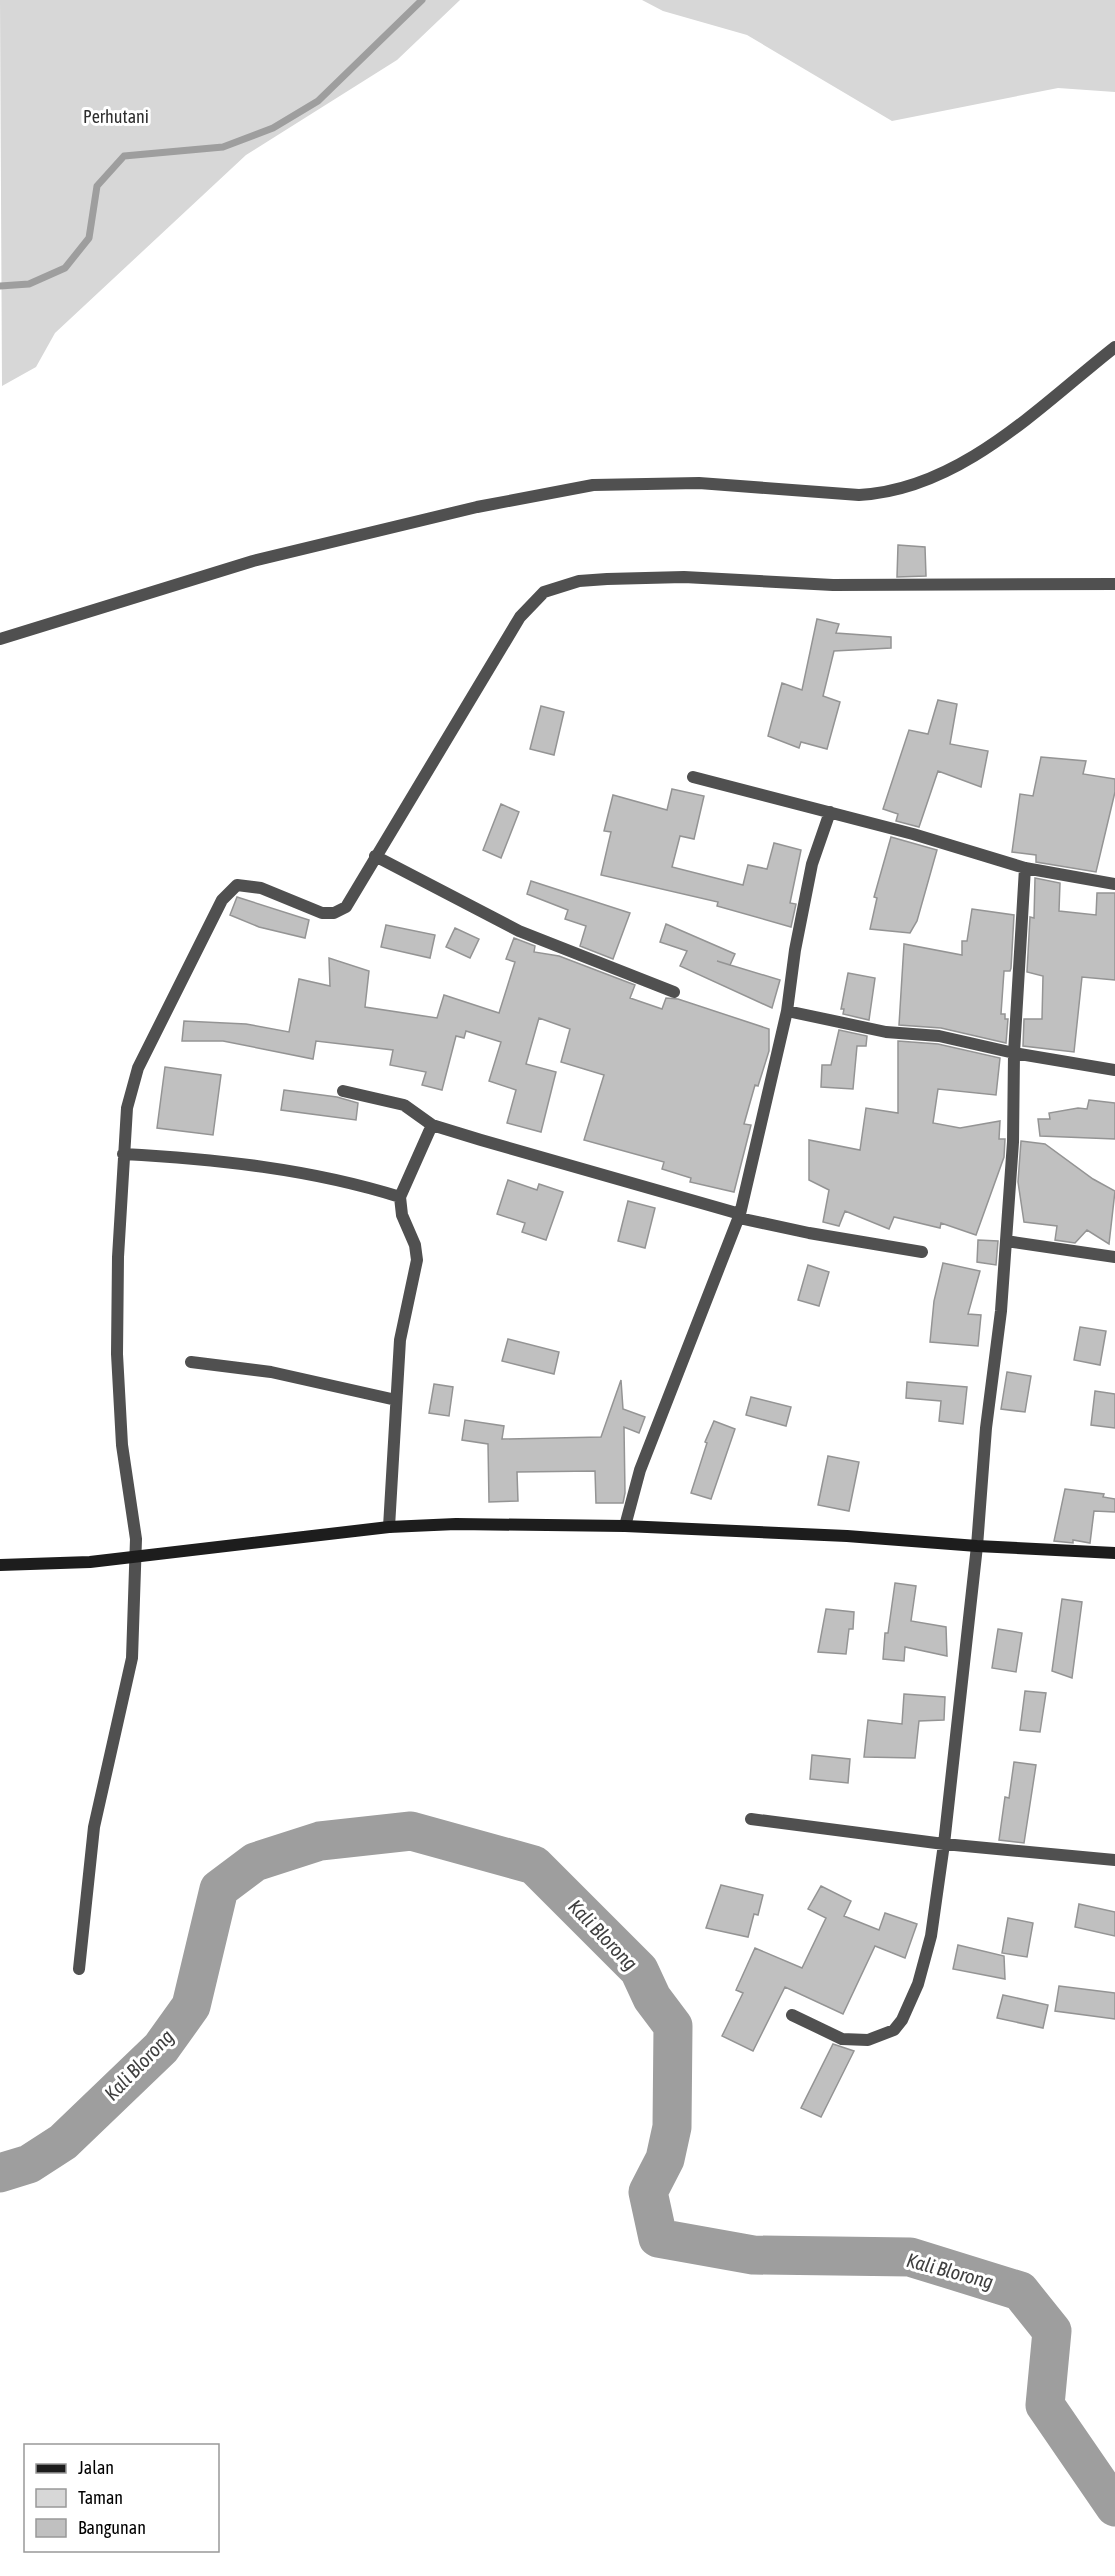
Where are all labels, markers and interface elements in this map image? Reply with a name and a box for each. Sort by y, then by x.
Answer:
park label: Perhutani [83,106,149,127]
water label: Kali Blorong [564,1895,643,1975]
water label: Kali Blorong [99,2025,178,2105]
water label: Kali Blorong [904,2248,996,2293]
legend [24,2444,219,2552]
text: Jalan [78,2457,114,2478]
text: Taman [78,2487,123,2508]
text: Bangunan [78,2517,146,2538]

